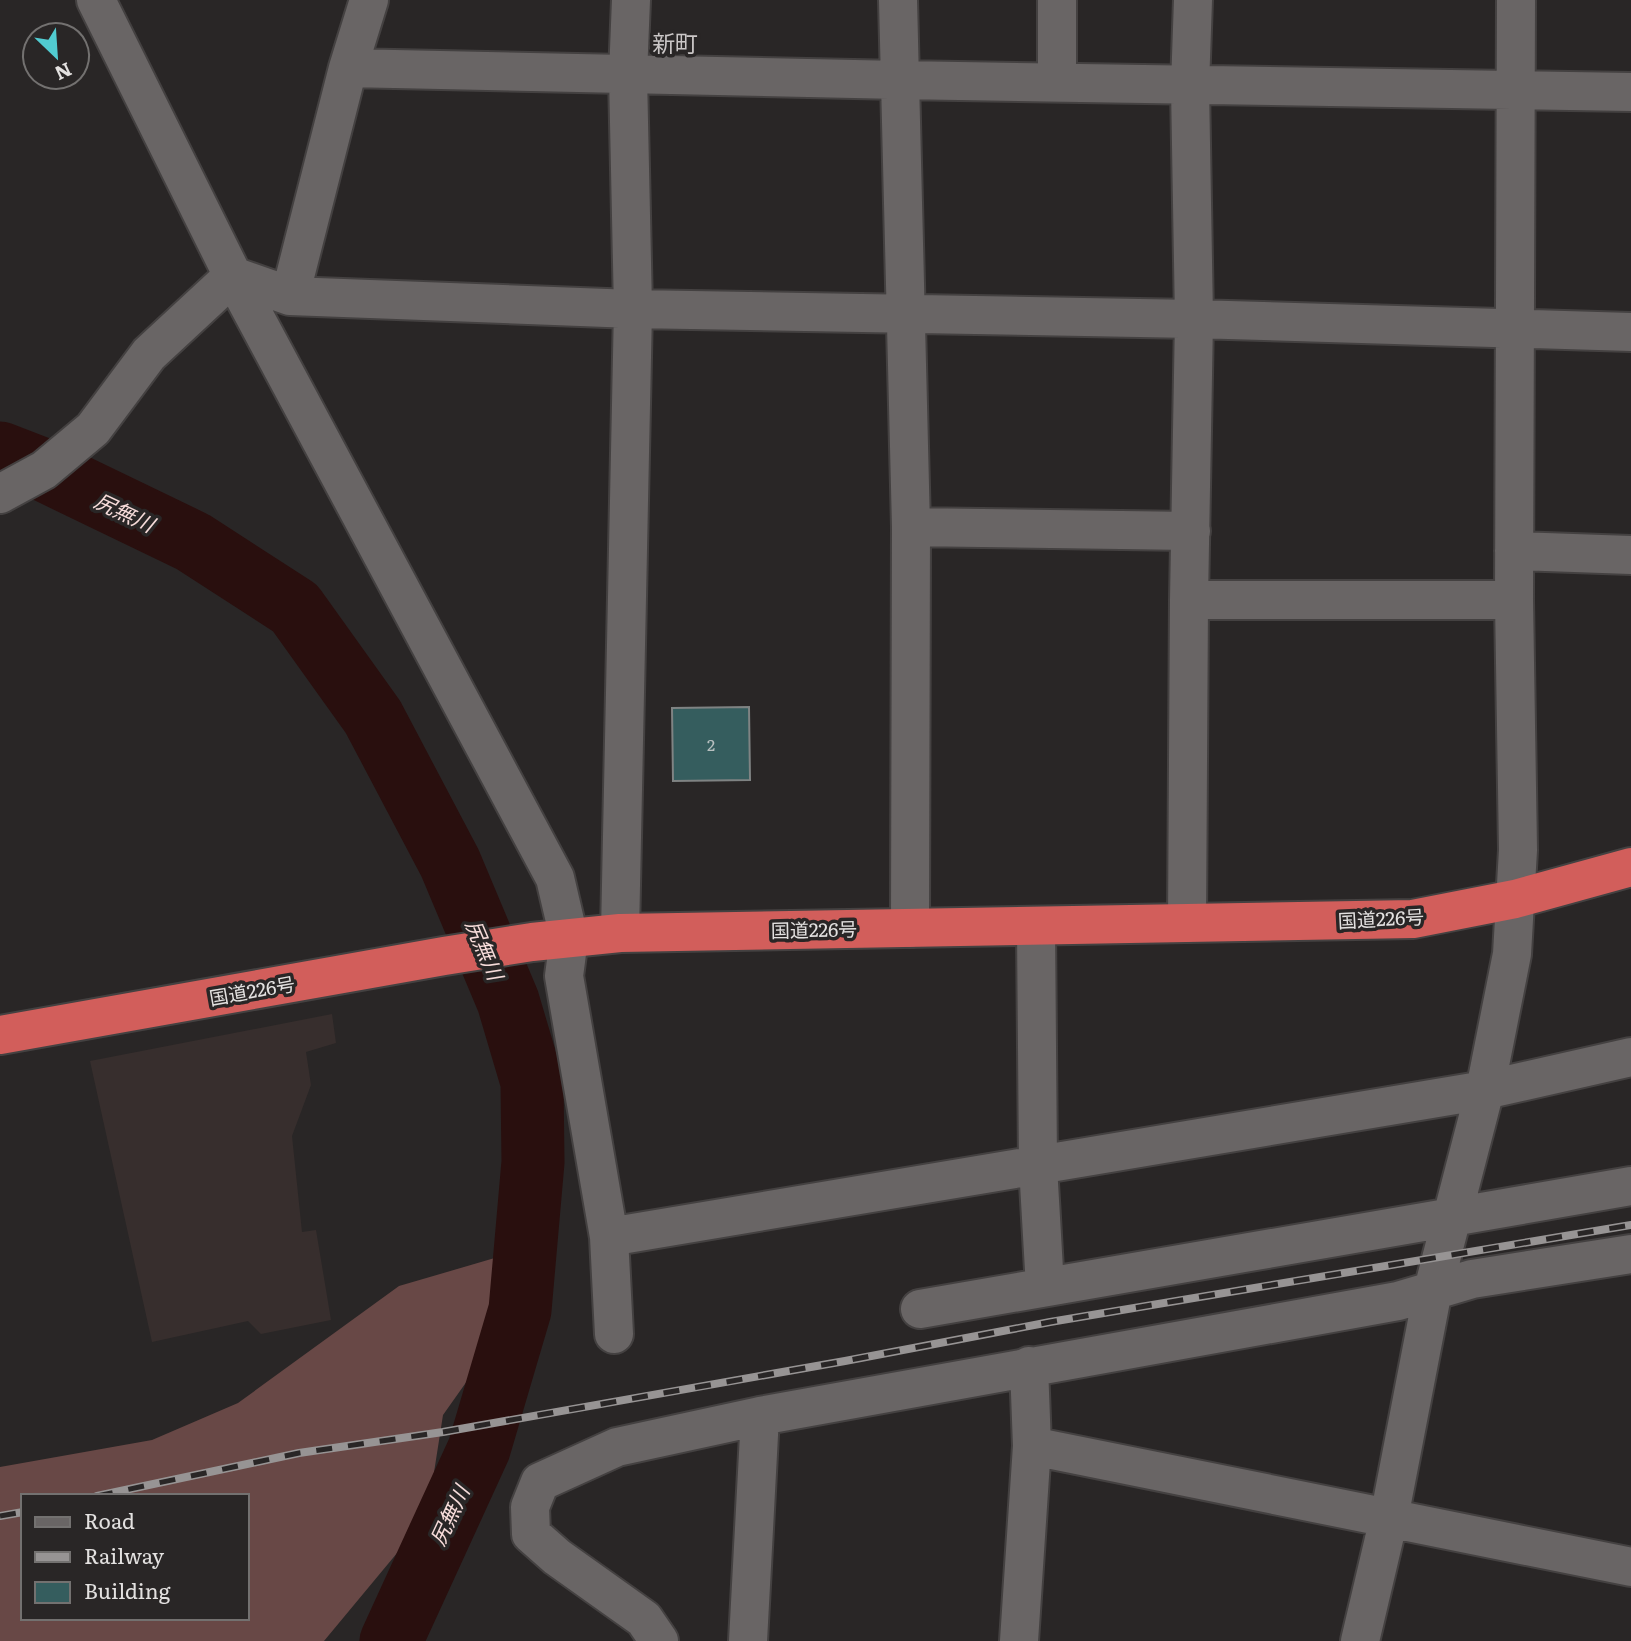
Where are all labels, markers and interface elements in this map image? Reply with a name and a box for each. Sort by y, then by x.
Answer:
north arrow [21,21,91,91]
district label: 新町 [652,25,698,59]
text: N [50,56,77,88]
water label: 尻無川 [90,484,162,539]
house number: 2 [707,732,715,756]
street label: 国道226号 [1337,902,1425,934]
water label: 尻無川 [459,914,513,986]
street label: 国道226号 [771,914,857,944]
street label: 国道226号 [207,969,297,1011]
water label: 尻無川 [421,1478,476,1550]
legend [21,1494,248,1620]
text: Road [84,1504,135,1535]
text: Railway [84,1539,165,1570]
text: Building [84,1574,171,1605]

